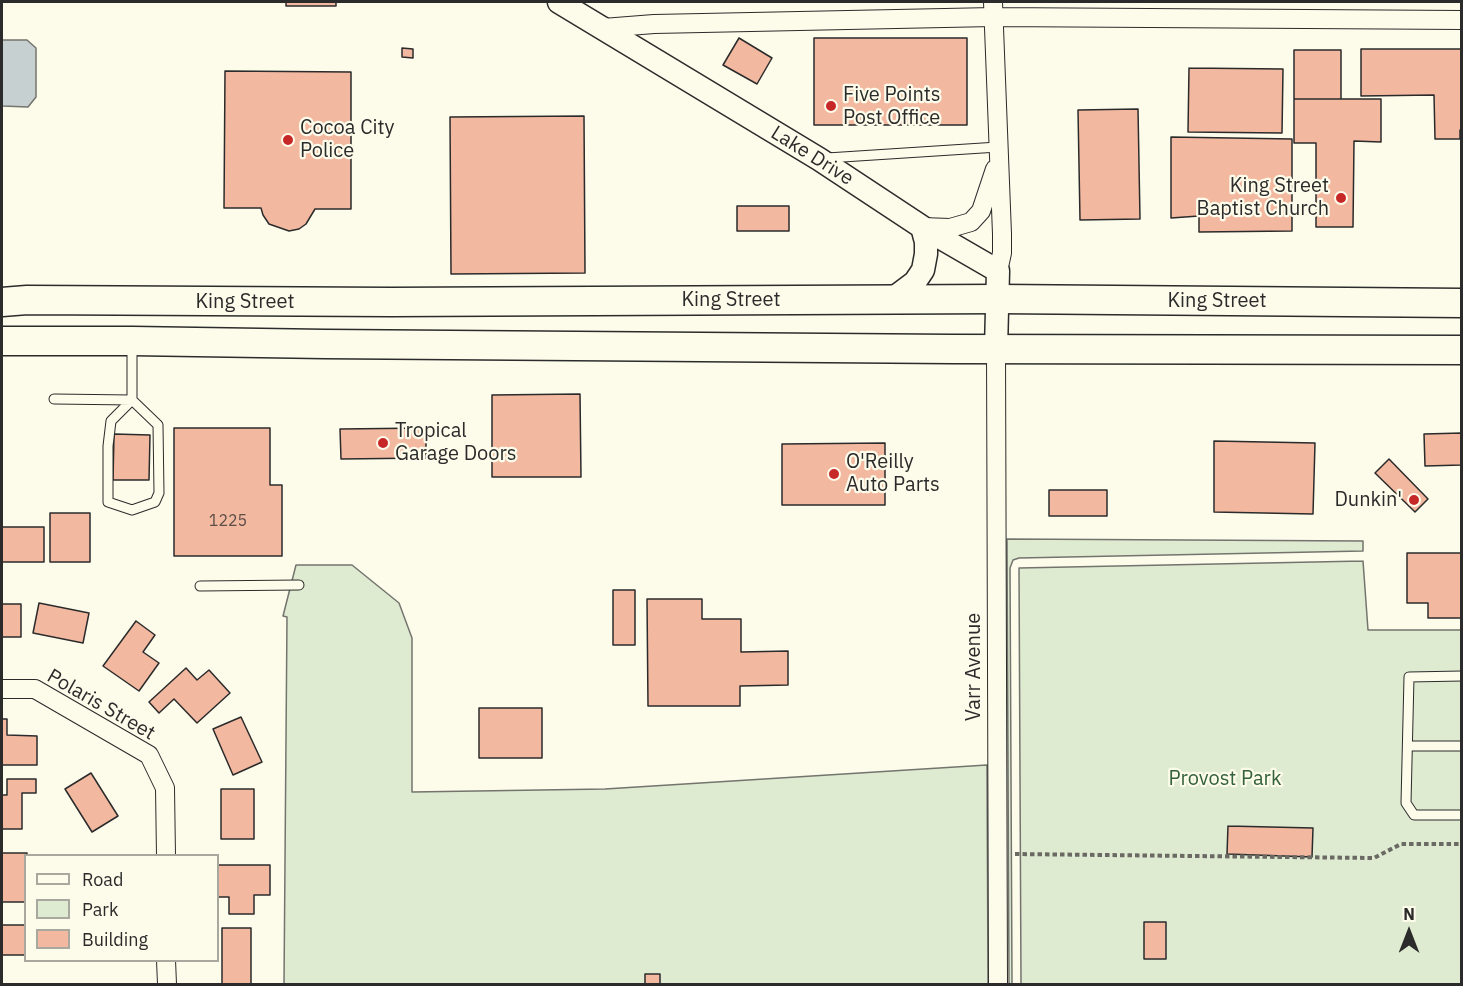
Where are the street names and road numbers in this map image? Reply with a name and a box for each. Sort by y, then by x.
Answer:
street label: Lake Drive [766,121,858,191]
street label: King Street [681,288,781,312]
street label: King Street [1167,289,1267,313]
street label: King Street [195,290,295,314]
street label: Varr Avenue [962,613,986,721]
street label: Polaris Street [43,664,159,746]

